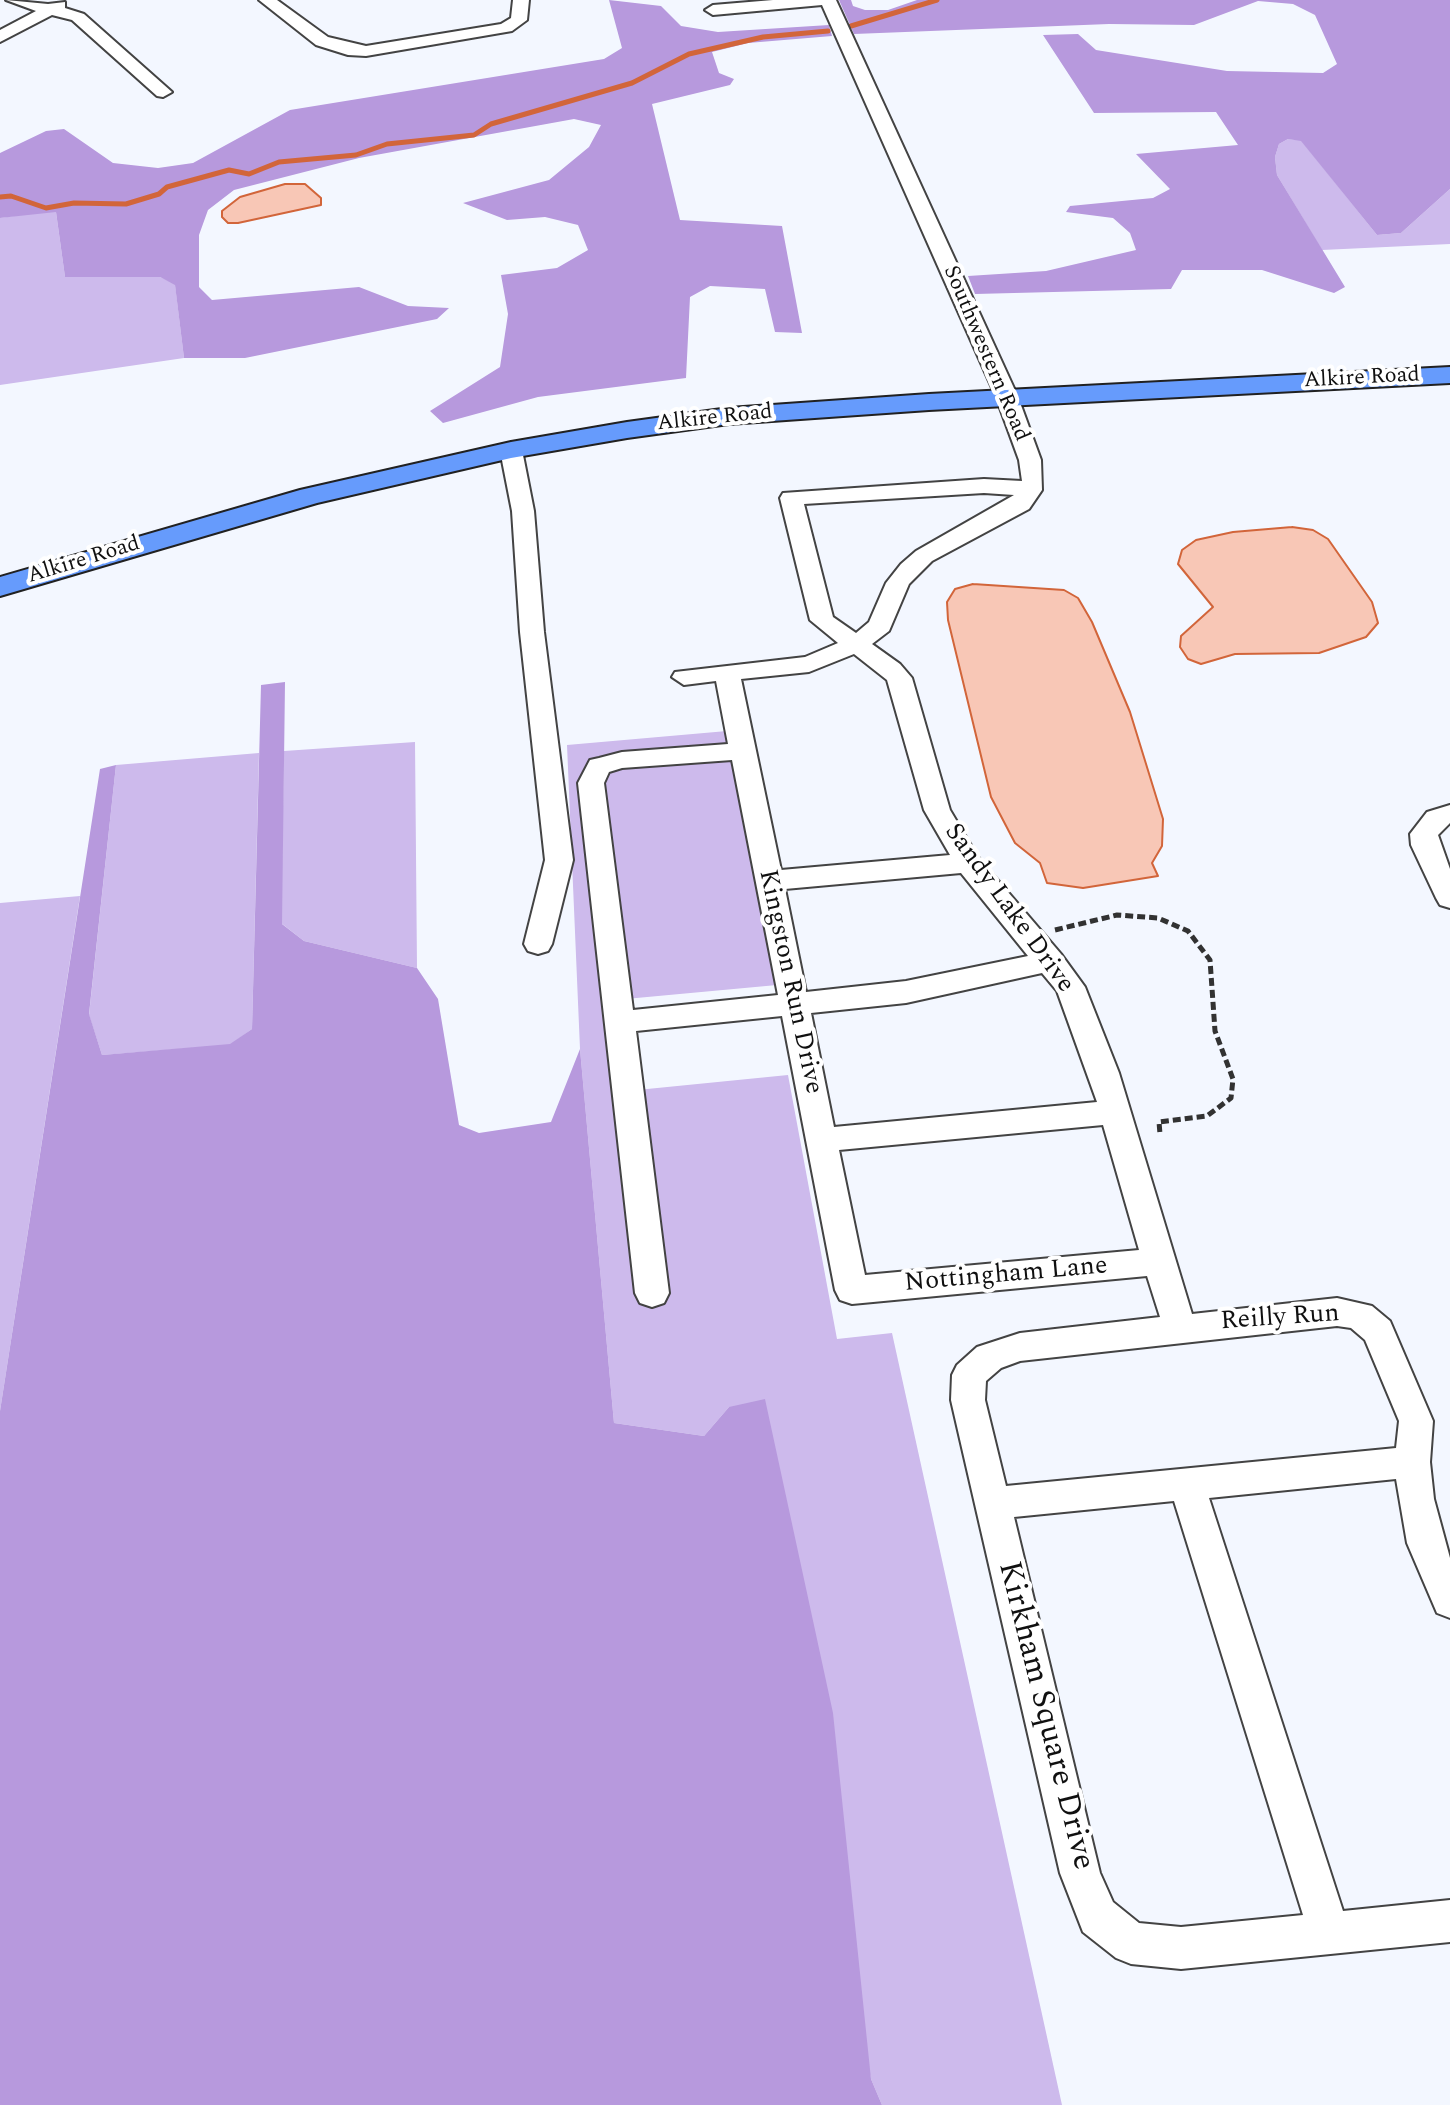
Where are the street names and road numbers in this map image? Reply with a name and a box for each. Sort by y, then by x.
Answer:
street label: Southwestern Road [936,262,1034,446]
street label: Alkire Road [1303,363,1421,395]
street label: Alkire Road [656,400,774,438]
street label: Alkire Road [25,531,143,591]
street label: Sandy Lake Drive [936,818,1080,1000]
street label: Kingston Run Drive [750,867,828,1097]
street label: Nottingham Lane [903,1252,1109,1300]
street label: Reilly Run [1220,1299,1340,1339]
street label: Kirkham Square Drive [987,1558,1101,1874]

